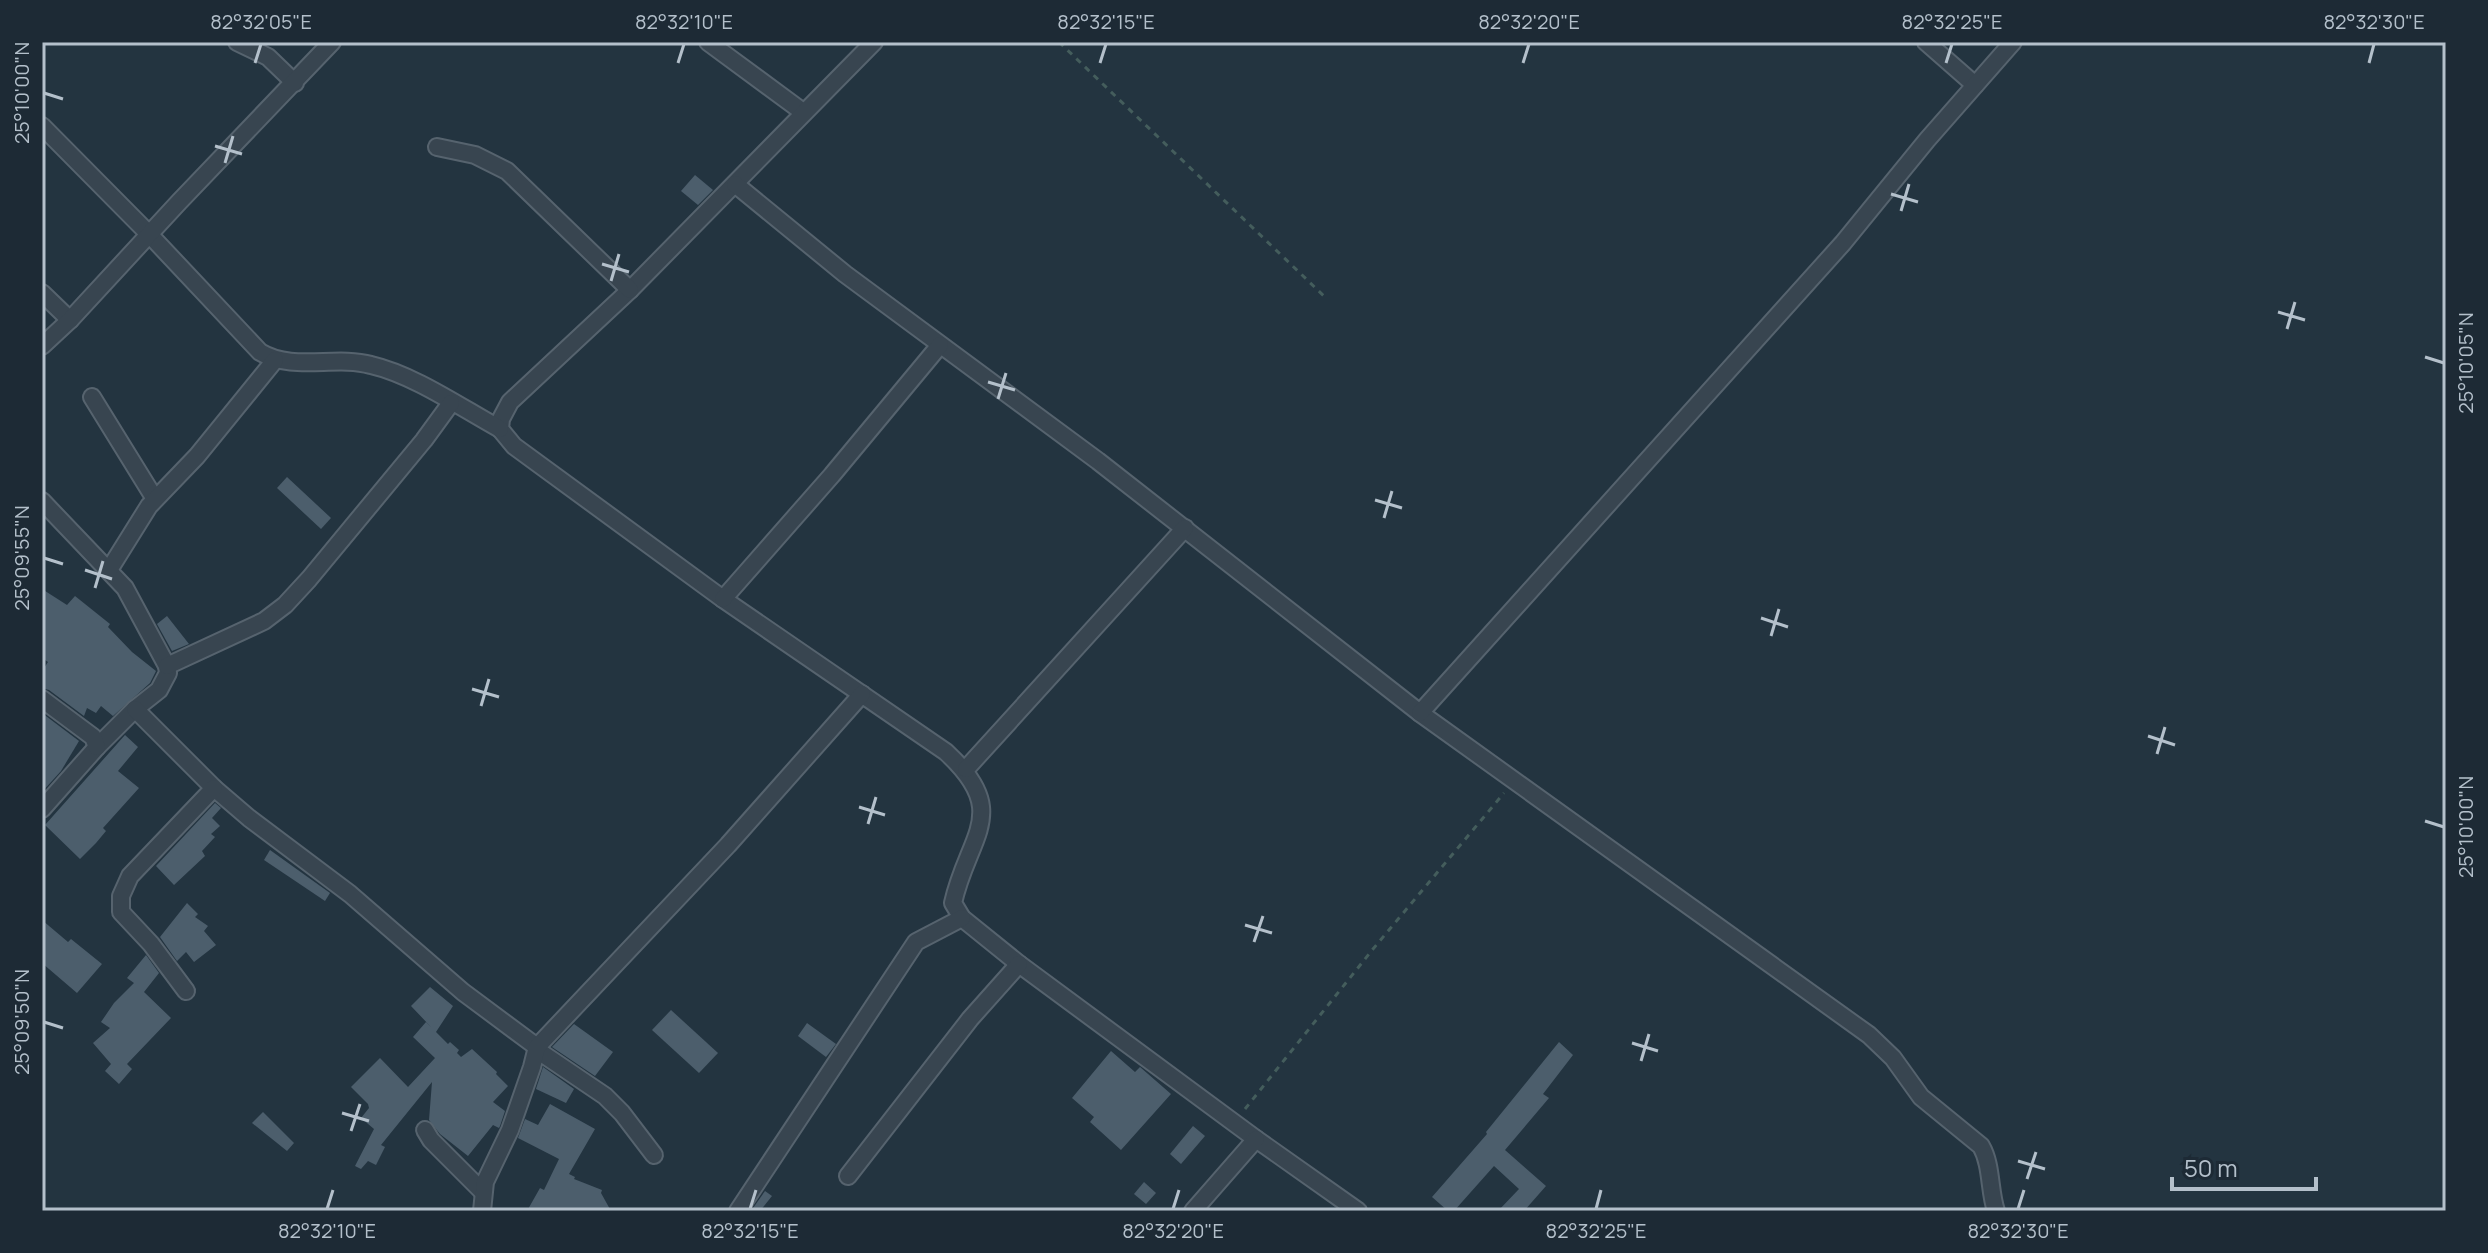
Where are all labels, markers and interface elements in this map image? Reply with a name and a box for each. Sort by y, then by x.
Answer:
text: 82°32'05"E [210,8,312,35]
text: 82°32'10"E [635,8,733,35]
text: 82°32'15"E [1057,8,1155,35]
text: 82°32'20"E [1478,8,1580,35]
text: 82°32'25"E [1902,8,2002,35]
text: 82°32'30"E [2323,8,2425,35]
text: 25°10'00"N [8,42,35,144]
text: 25°10'05"N [2452,312,2479,414]
text: 25°09'55"N [8,505,35,611]
text: 25°10'00"N [2452,776,2479,878]
text: 25°09'50"N [8,969,35,1075]
scale bar [2172,1141,2316,1191]
text: 50 m [2184,1151,2238,1184]
text: 82°32'10"E [278,1217,376,1244]
text: 82°32'15"E [701,1217,799,1244]
text: 82°32'20"E [1122,1217,1224,1244]
text: 82°32'25"E [1546,1217,1646,1244]
text: 82°32'30"E [1967,1217,2069,1244]

